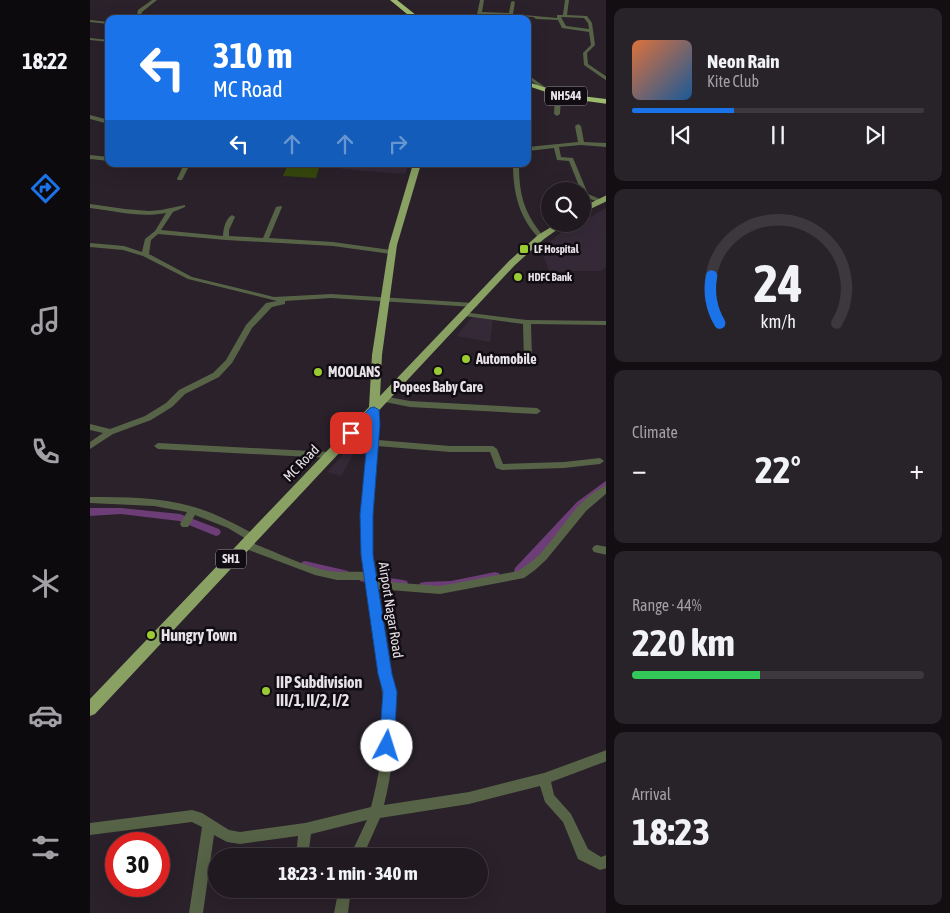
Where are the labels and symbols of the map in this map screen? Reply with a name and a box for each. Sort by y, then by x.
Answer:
road number: NH544 [545,86,587,105]
marker: LF Hospital [518,243,530,255]
place label: LF Hospital [534,243,580,255]
marker: HDFC Bank [512,271,524,283]
place label: HDFC Bank [528,271,572,283]
place label: Automobile [475,351,537,367]
marker: Automobile [460,353,472,365]
place label: MOOLANS [328,364,380,380]
marker: Popees Baby Care [432,365,444,377]
marker: MOOLANS [312,366,324,378]
place label: Popees Baby Care [393,379,483,395]
pin [330,412,372,454]
street label: MC Road [280,441,322,485]
road number: SH1 [216,550,246,568]
street label: Airport Nagar Road [375,561,407,659]
place label: Hungry Town [161,626,237,644]
marker: Hungry Town [145,629,157,641]
place label: IIP Subdivision III/1, II/2, I/2 [276,673,363,709]
marker: IIP Subdivision III/1, II/2, I/2 [260,685,272,697]
position arrow [360,719,412,771]
speed limit sign: 30 [105,832,170,897]

